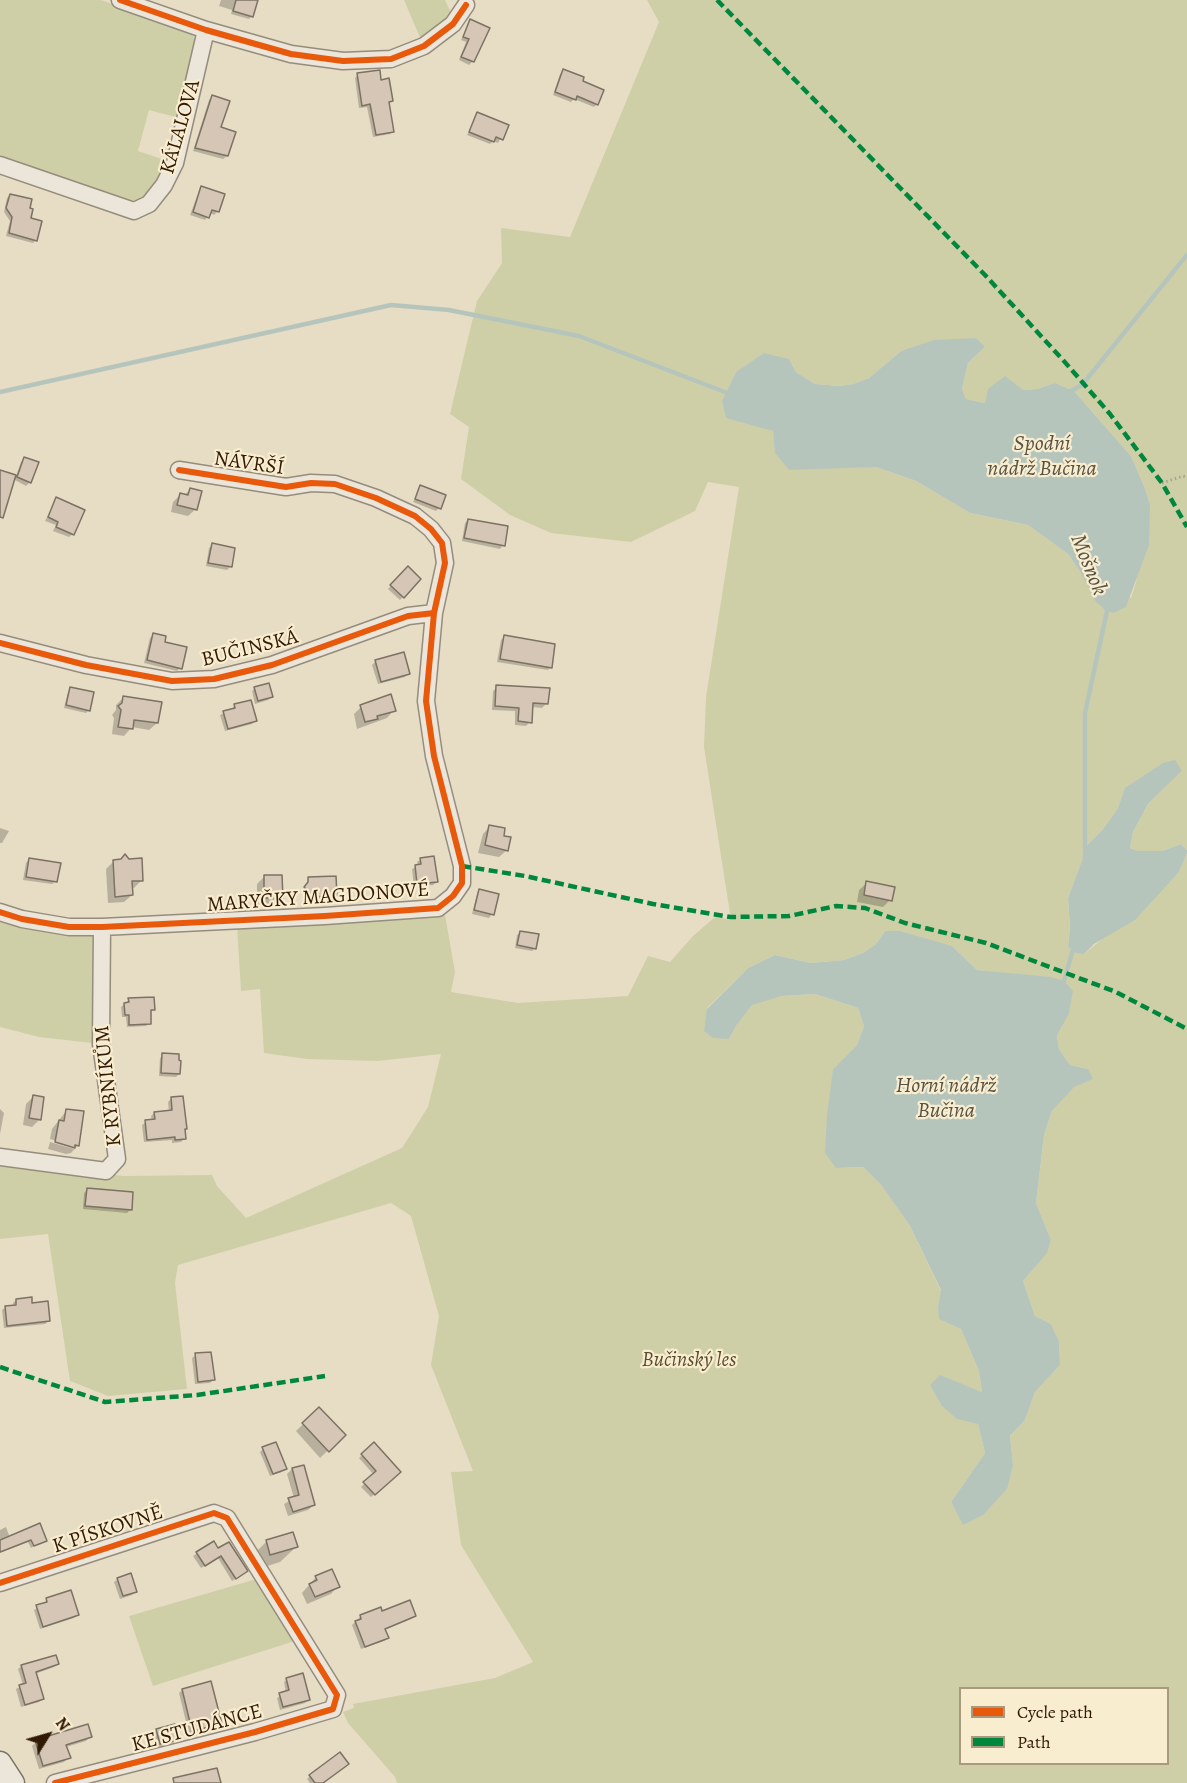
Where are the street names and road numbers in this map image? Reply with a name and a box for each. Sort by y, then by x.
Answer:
street label: KÁLALOVA [155,77,207,177]
street label: NÁVRŠÍ [212,447,286,481]
street label: BUČINSKÁ [199,625,301,673]
street label: MARYČKY MAGDONOVÉ [206,878,430,918]
street label: K RYBNÍKŮM [90,1024,128,1148]
street label: K PÍSKOVNĚ [50,1500,166,1560]
street label: KE STUDÁNCE [129,1699,265,1759]

